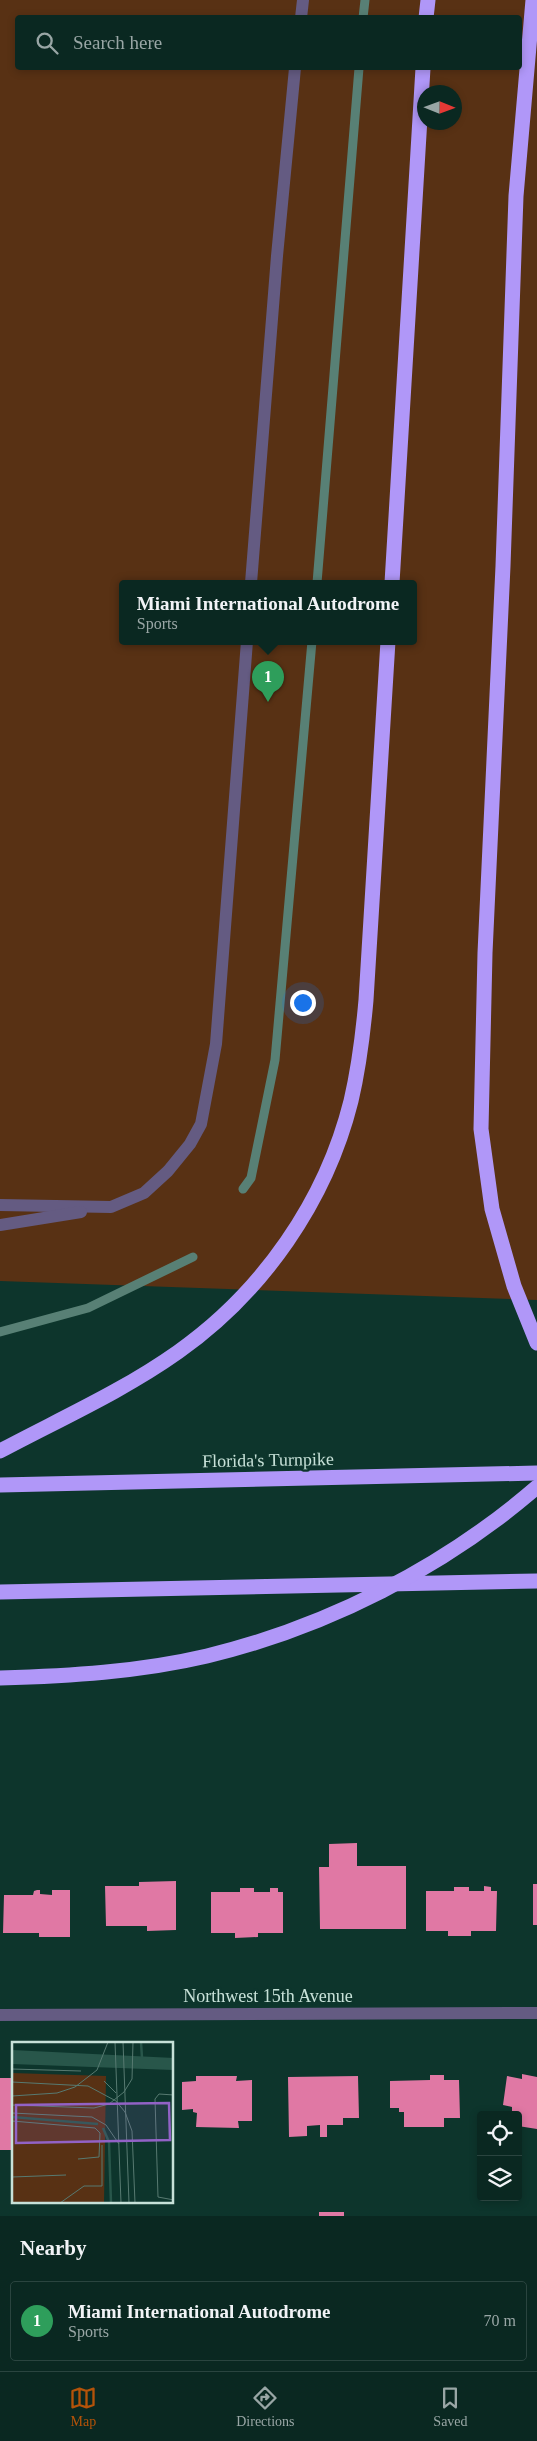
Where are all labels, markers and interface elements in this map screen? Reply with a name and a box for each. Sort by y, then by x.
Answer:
search box [15,15,522,70]
icon: search [33,29,61,57]
text: Search here [73,32,162,53]
north arrow [417,85,462,130]
popup [119,580,417,645]
text: Miami International Autodrome [137,593,399,614]
text: Sports [137,615,178,632]
pin: 1 [252,661,284,702]
your location [290,990,316,1016]
street label: Florida's Turnpike [202,1449,334,1471]
street label: Northwest 15th Avenue [183,1986,353,2006]
inset map [12,2042,174,2204]
map controls [477,2111,522,2201]
button: locate [477,2111,522,2156]
button: layers [477,2156,522,2201]
text: Nearby [20,2236,87,2260]
text: Miami International Autodrome [68,2301,330,2322]
text: 1 [33,2312,41,2329]
text: 70 m [484,2312,516,2329]
text: Sports [68,2323,109,2340]
tab: Map [69,2384,97,2430]
tab: Directions [236,2384,295,2430]
tab: Saved [433,2384,468,2430]

